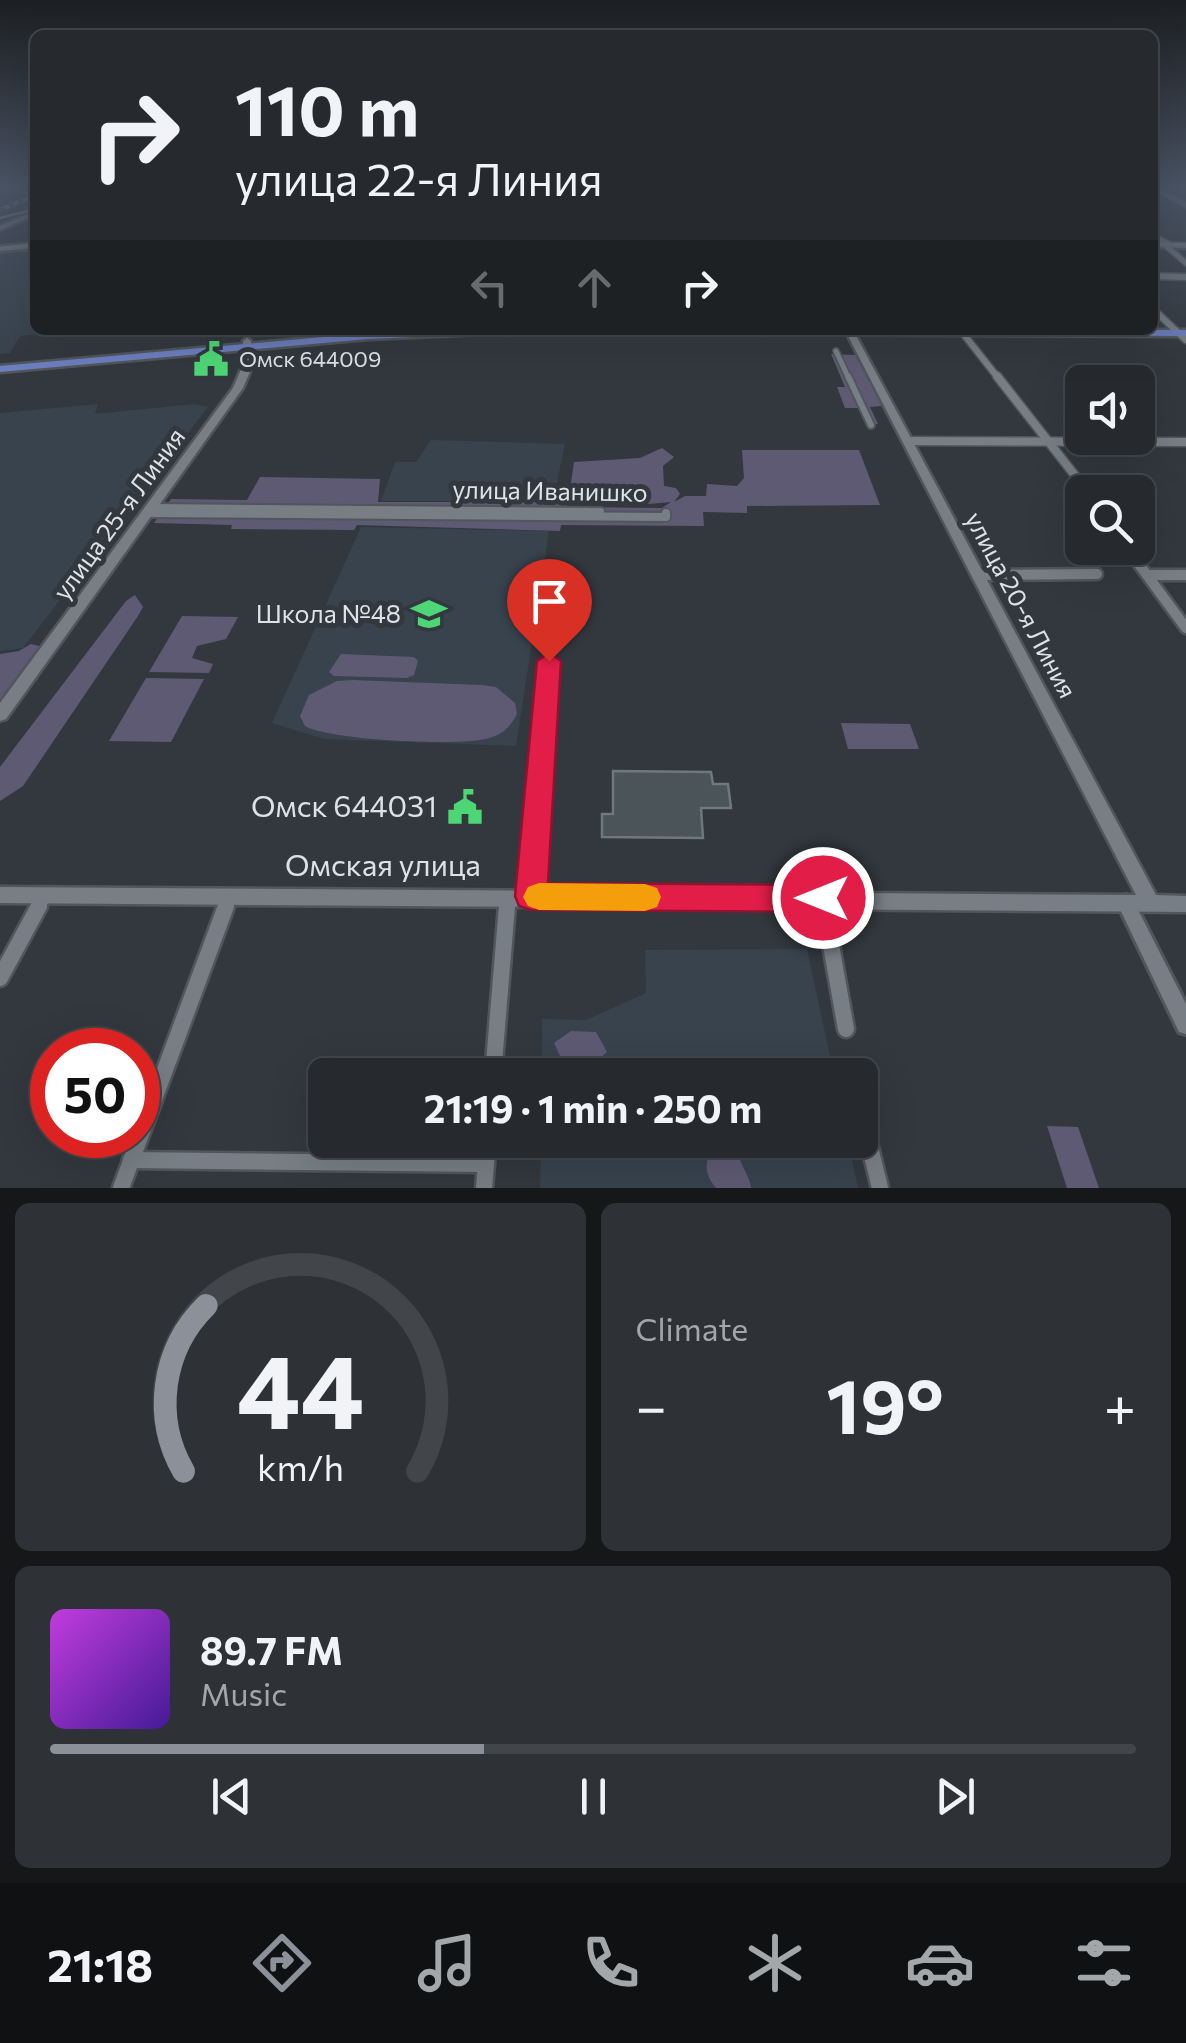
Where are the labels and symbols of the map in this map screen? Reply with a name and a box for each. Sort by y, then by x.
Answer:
public building icon: Омск 644009 [192,340,230,378]
place label: Омск 644009 [239,345,381,372]
street label: улица 25-я Линия [46,422,190,605]
street label: улица Иванишко [452,473,648,507]
street label: улица 20-я Линия [960,506,1084,703]
pin [507,559,592,662]
school or university icon: Школа №48 [410,595,448,633]
place label: Школа №48 [256,598,401,628]
place label: Омск 644031 [251,786,437,823]
public building icon: Омск 644031 [446,788,484,826]
street label: Омская улица [285,845,481,882]
position arrow [771,846,875,950]
speed limit sign: 50 [30,1028,160,1158]

